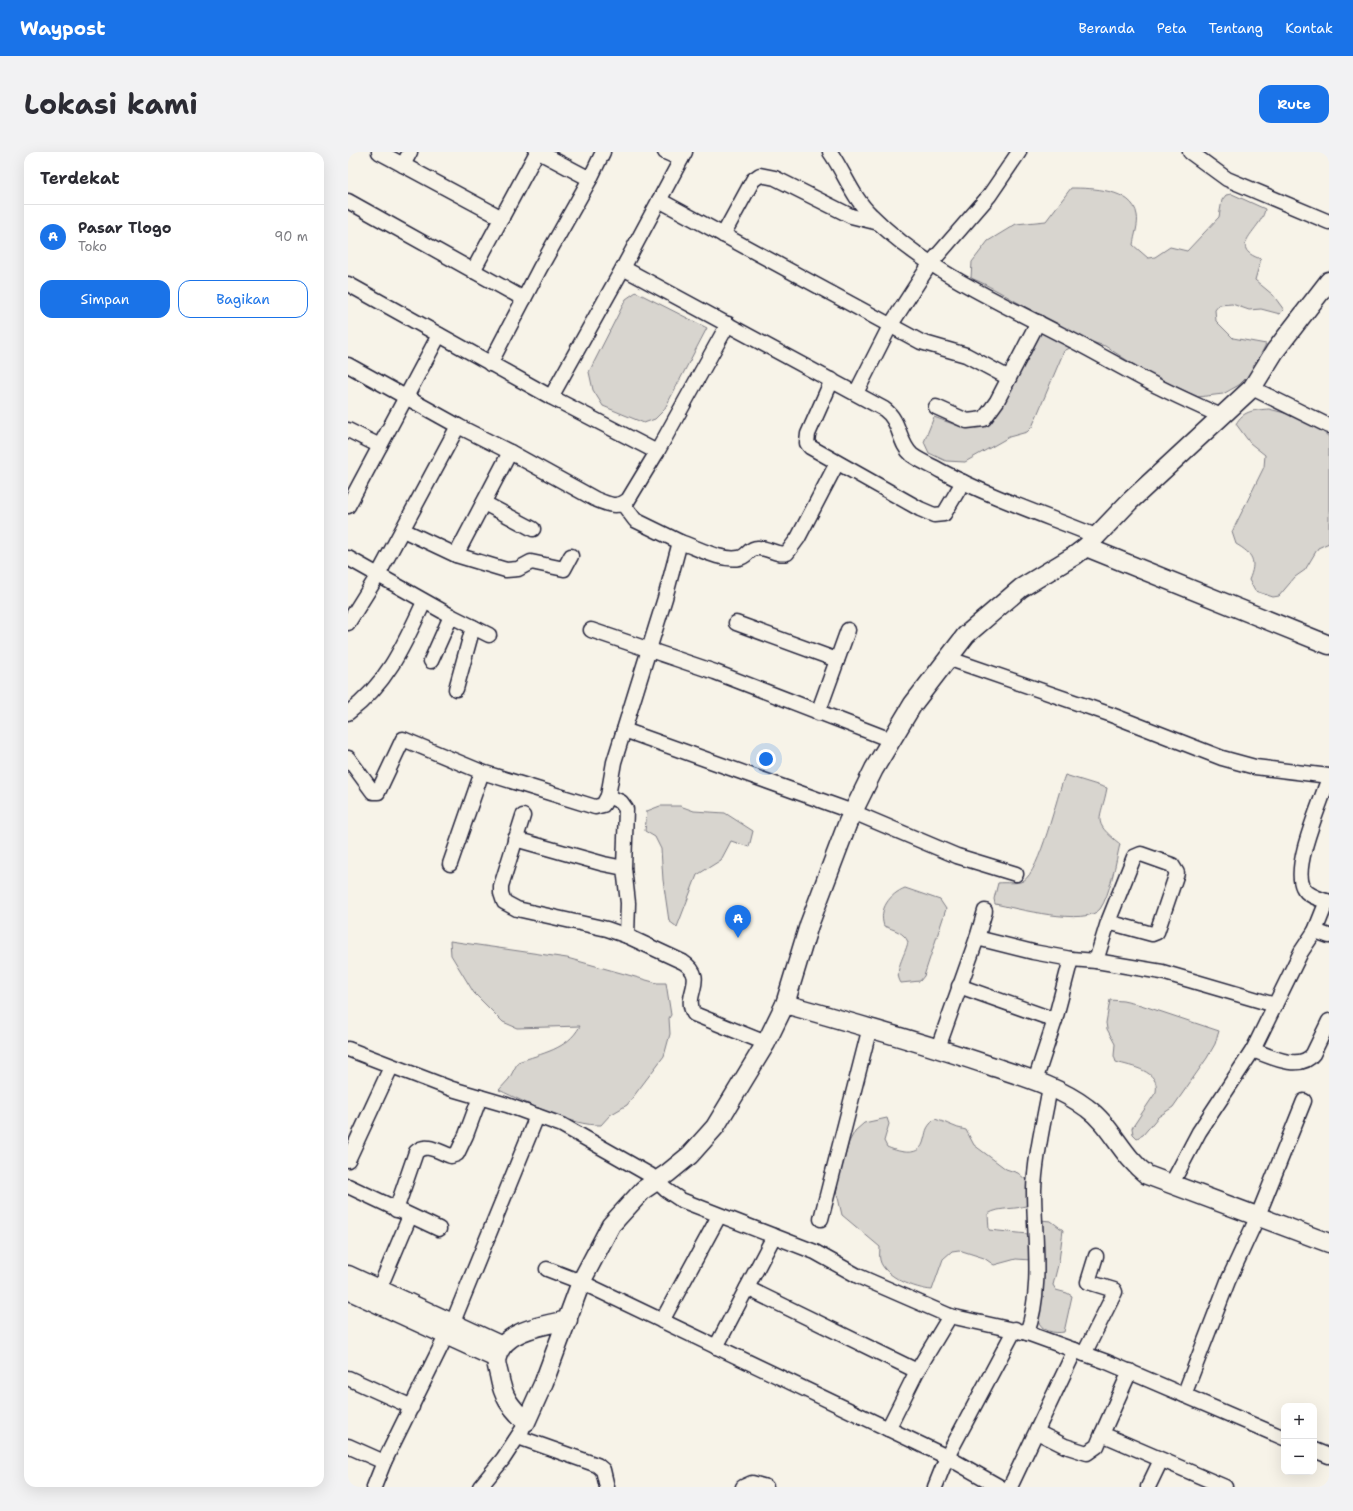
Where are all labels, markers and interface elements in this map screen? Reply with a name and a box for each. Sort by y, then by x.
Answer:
text: Waypost [20,16,105,41]
text: Beranda [1078,19,1135,37]
text: Peta [1157,19,1187,37]
text: Tentang [1209,19,1263,37]
text: Kontak [1285,19,1333,37]
text: Lokasi kami [24,85,198,123]
button: Rute [1259,85,1329,123]
text: Terdekat [40,167,120,189]
text: Pasar Tlogo [78,218,172,238]
text: A [48,228,58,245]
text: 90 m [274,228,308,245]
text: Toko [78,238,107,255]
button: Simpan [40,280,170,318]
button: Bagikan [178,280,308,318]
your location [756,749,776,769]
pin: A [725,905,751,938]
map controls [1281,1403,1317,1475]
button: + [1281,1403,1317,1439]
button: − [1281,1439,1317,1475]

